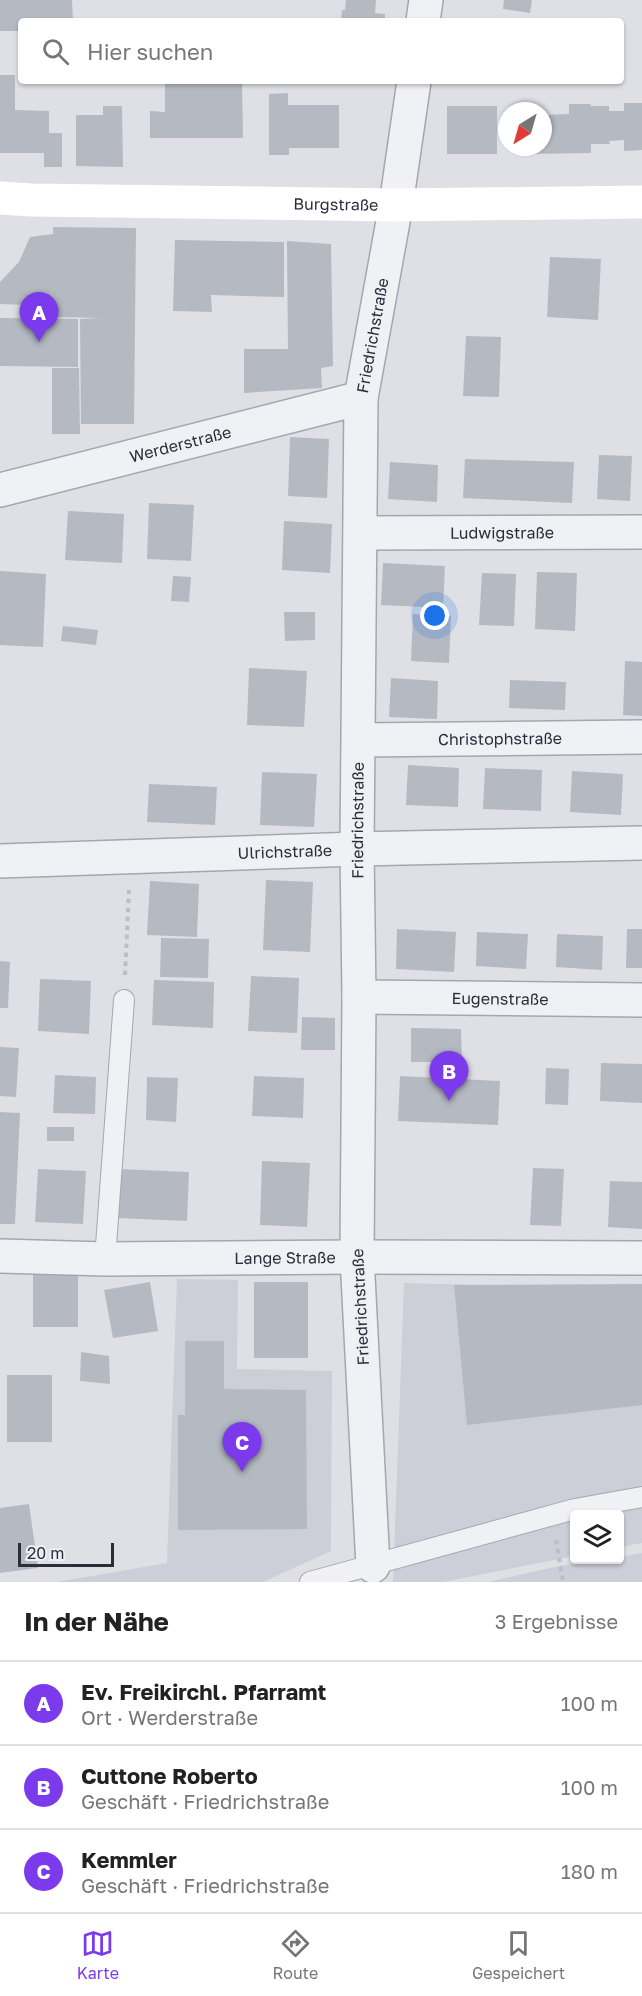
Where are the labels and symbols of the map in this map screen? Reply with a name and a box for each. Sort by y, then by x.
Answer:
north arrow [498,102,552,156]
street label: Burgstraße [293,194,379,215]
street label: Friedrichstraße [352,276,393,395]
pin: A [20,292,58,342]
street label: Werderstraße [127,422,233,467]
street label: Ludwigstraße [450,522,554,543]
your location [420,601,449,630]
street label: Christophstraße [438,728,562,749]
street label: Friedrichstraße [347,762,368,879]
street label: Ulrichstraße [237,840,332,863]
street label: Eugenstraße [451,988,549,1009]
pin: B [430,1052,468,1101]
street label: Lange Straße [234,1247,336,1268]
street label: Friedrichstraße [347,1248,373,1366]
pin: C [222,1422,262,1472]
scale bar [18,1540,114,1568]

